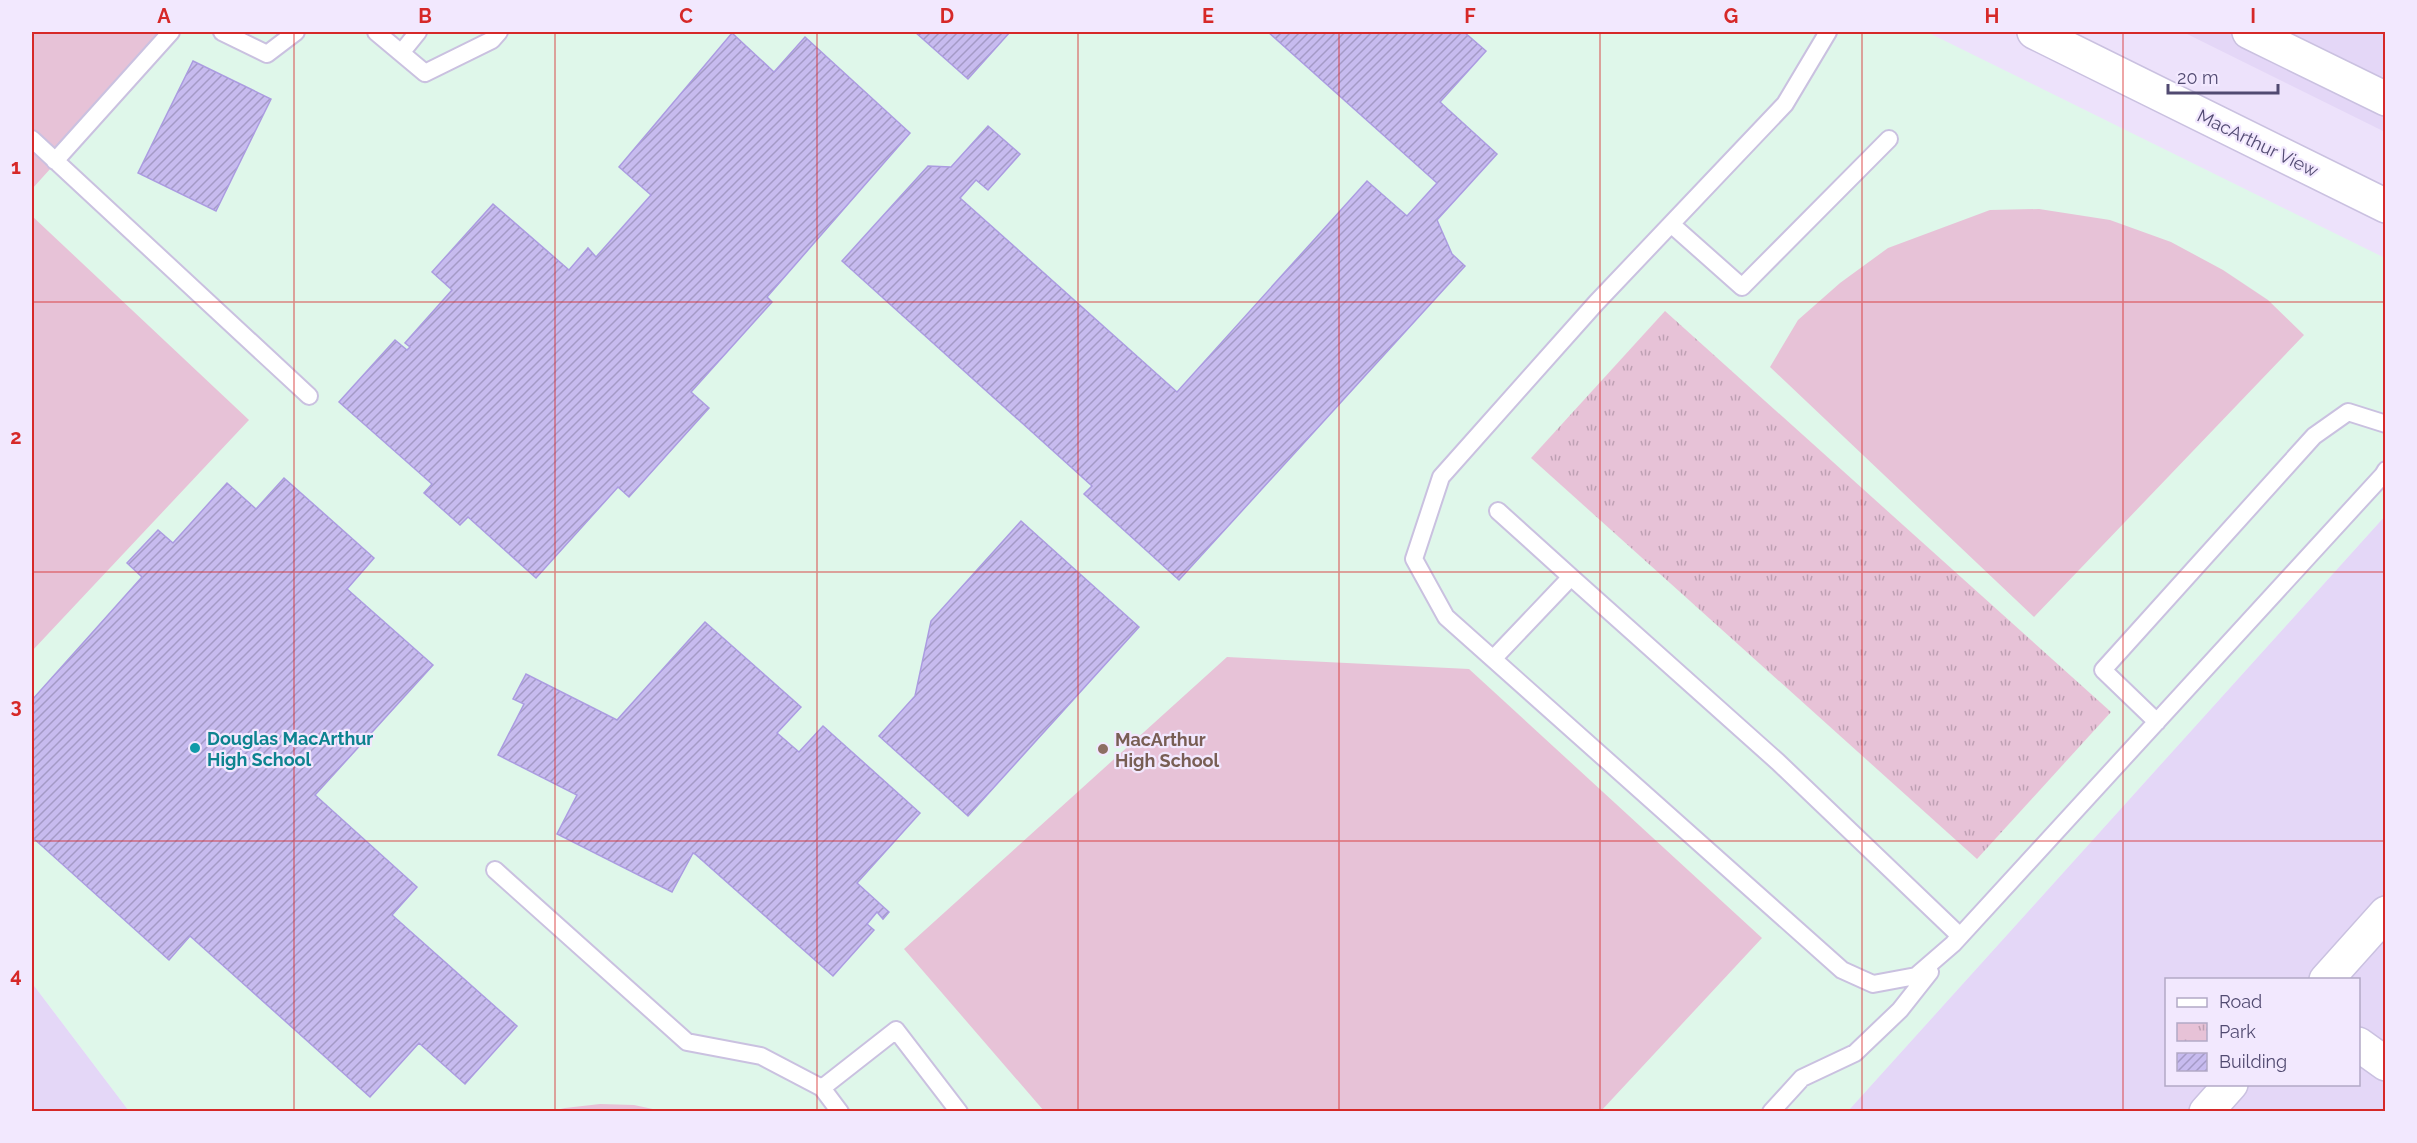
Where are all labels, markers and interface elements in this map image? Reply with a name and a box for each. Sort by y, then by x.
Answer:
text: A [157,4,171,28]
text: B [418,4,432,28]
text: C [679,4,693,28]
text: D [940,4,954,28]
text: E [1202,4,1214,28]
text: F [1464,4,1476,28]
text: G [1724,4,1738,28]
text: H [1985,4,1999,28]
text: I [2250,4,2256,28]
scale bar [2168,57,2278,95]
text: 20 m [2177,67,2219,88]
street label: MacArthur View [2194,105,2322,182]
text: 1 [11,155,21,179]
text: 2 [10,425,22,449]
text: 3 [10,694,22,718]
place label: Douglas MacArthur High School [207,728,373,770]
place label: MacArthur High School [1115,729,1219,771]
marker: Douglas MacArthur High School [188,741,202,755]
marker: MacArthur High School [1096,742,1110,756]
text: 4 [10,963,22,987]
legend [2165,978,2360,1086]
text: Road [2219,991,2262,1012]
text: Park [2219,1021,2256,1042]
text: Building [2219,1051,2287,1072]

